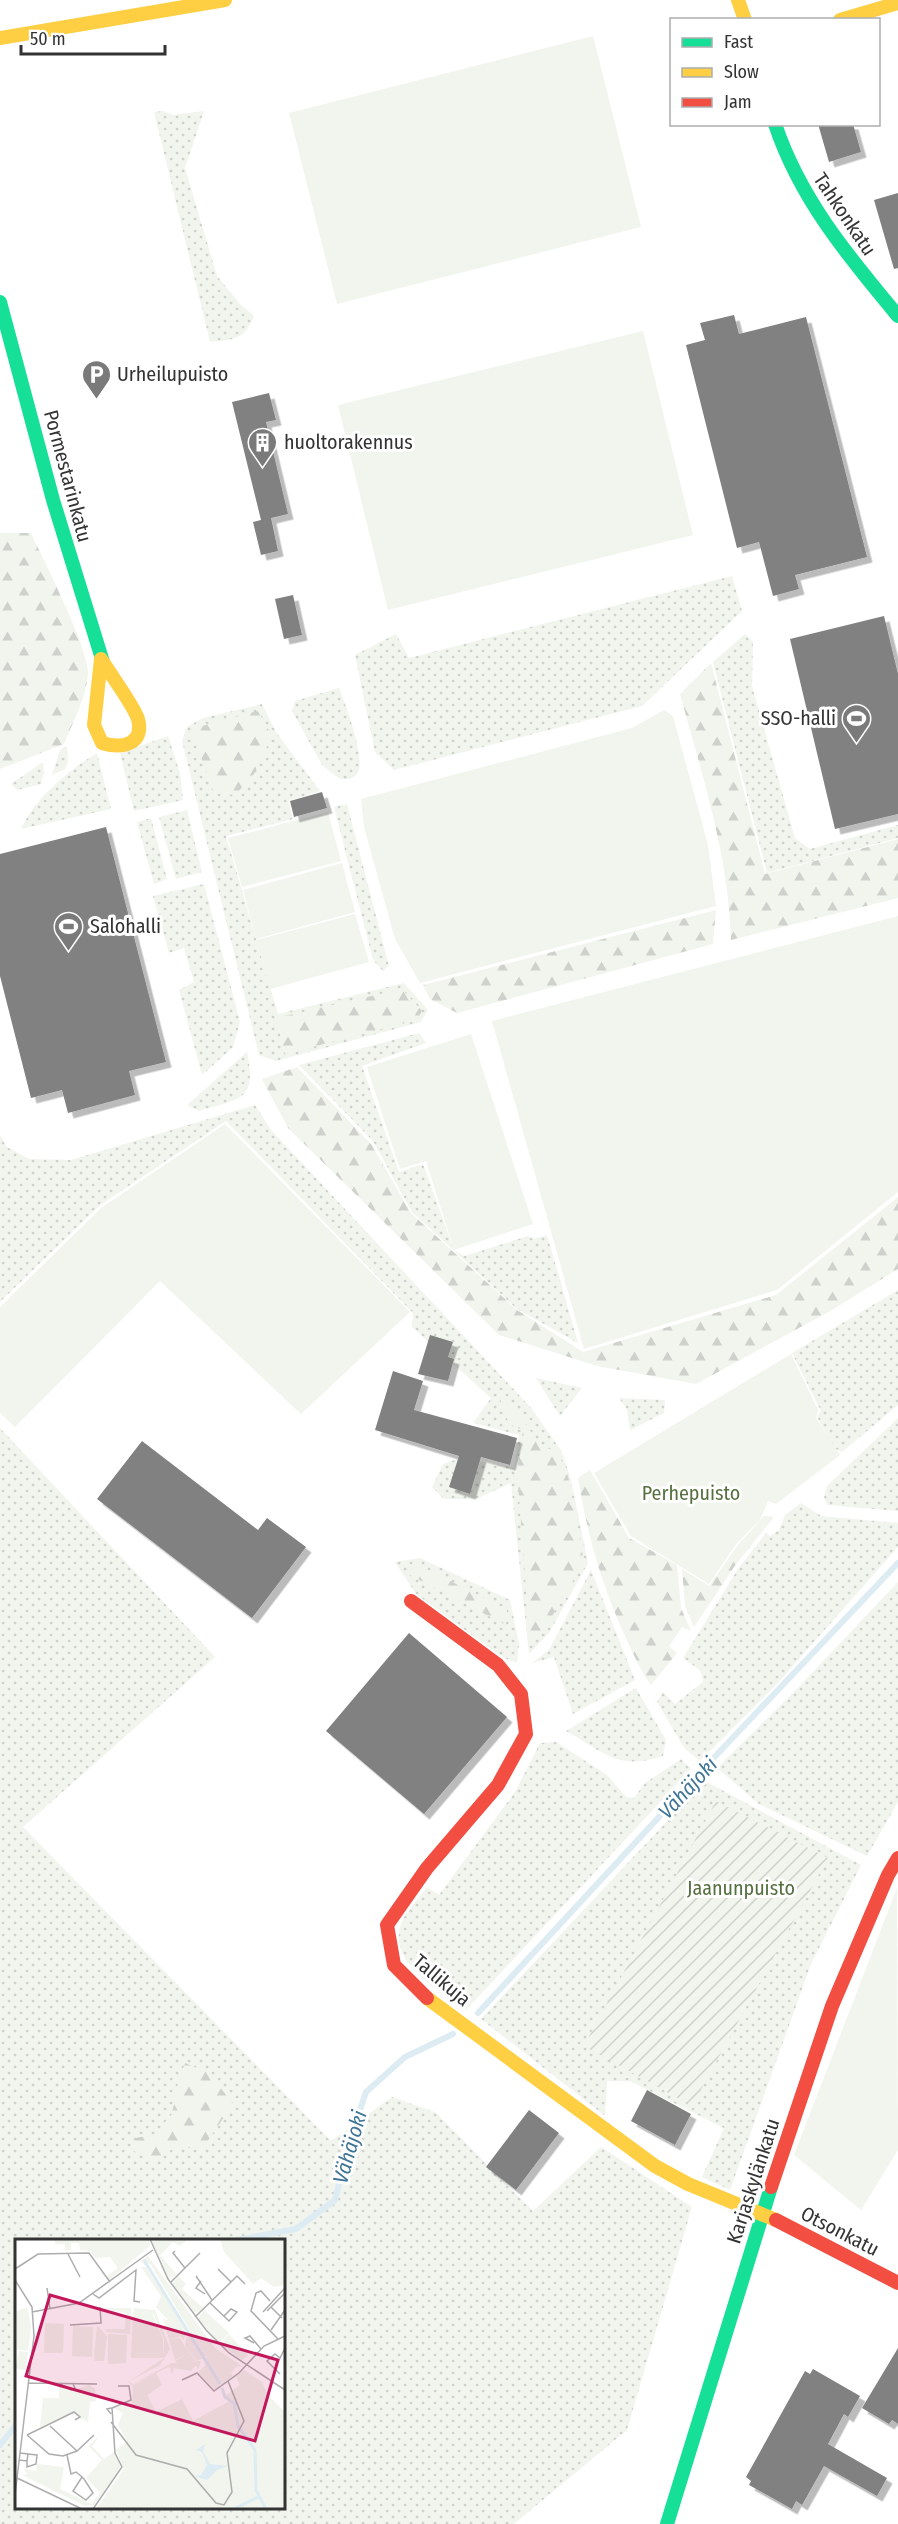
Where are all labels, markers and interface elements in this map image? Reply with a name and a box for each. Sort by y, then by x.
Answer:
scale bar [21,18,165,56]
legend [670,18,880,126]
text: 50 m [30,28,66,50]
text: Fast [724,31,753,53]
text: Slow [724,61,759,83]
text: Jam [724,91,752,113]
street label: Tahkonkatu [809,168,881,260]
parking icon: Urheilupuisto [80,358,112,400]
place label: Urheilupuisto [117,362,228,386]
street label: Pormestarinkatu [39,407,97,545]
building icon: huoltorakennus [247,426,279,468]
place label: huoltorakennus [284,430,413,454]
sports icon: SSO-halli [841,702,873,744]
place label: SSO-halli [761,706,836,730]
sports icon: Salohalli [53,910,85,952]
place label: Salohalli [90,914,161,938]
park label: Perhepuisto [642,1481,740,1505]
water label: Vähäjoki [653,1751,724,1824]
park label: Jaanunpuisto [687,1876,795,1900]
street label: Tallikuja [408,1949,476,2011]
water label: Vähäjoki [327,2107,373,2187]
street label: Karjaskylänkatu [722,2116,784,2246]
street label: Otsonkatu [797,2201,883,2261]
inset map [15,2239,285,2509]

